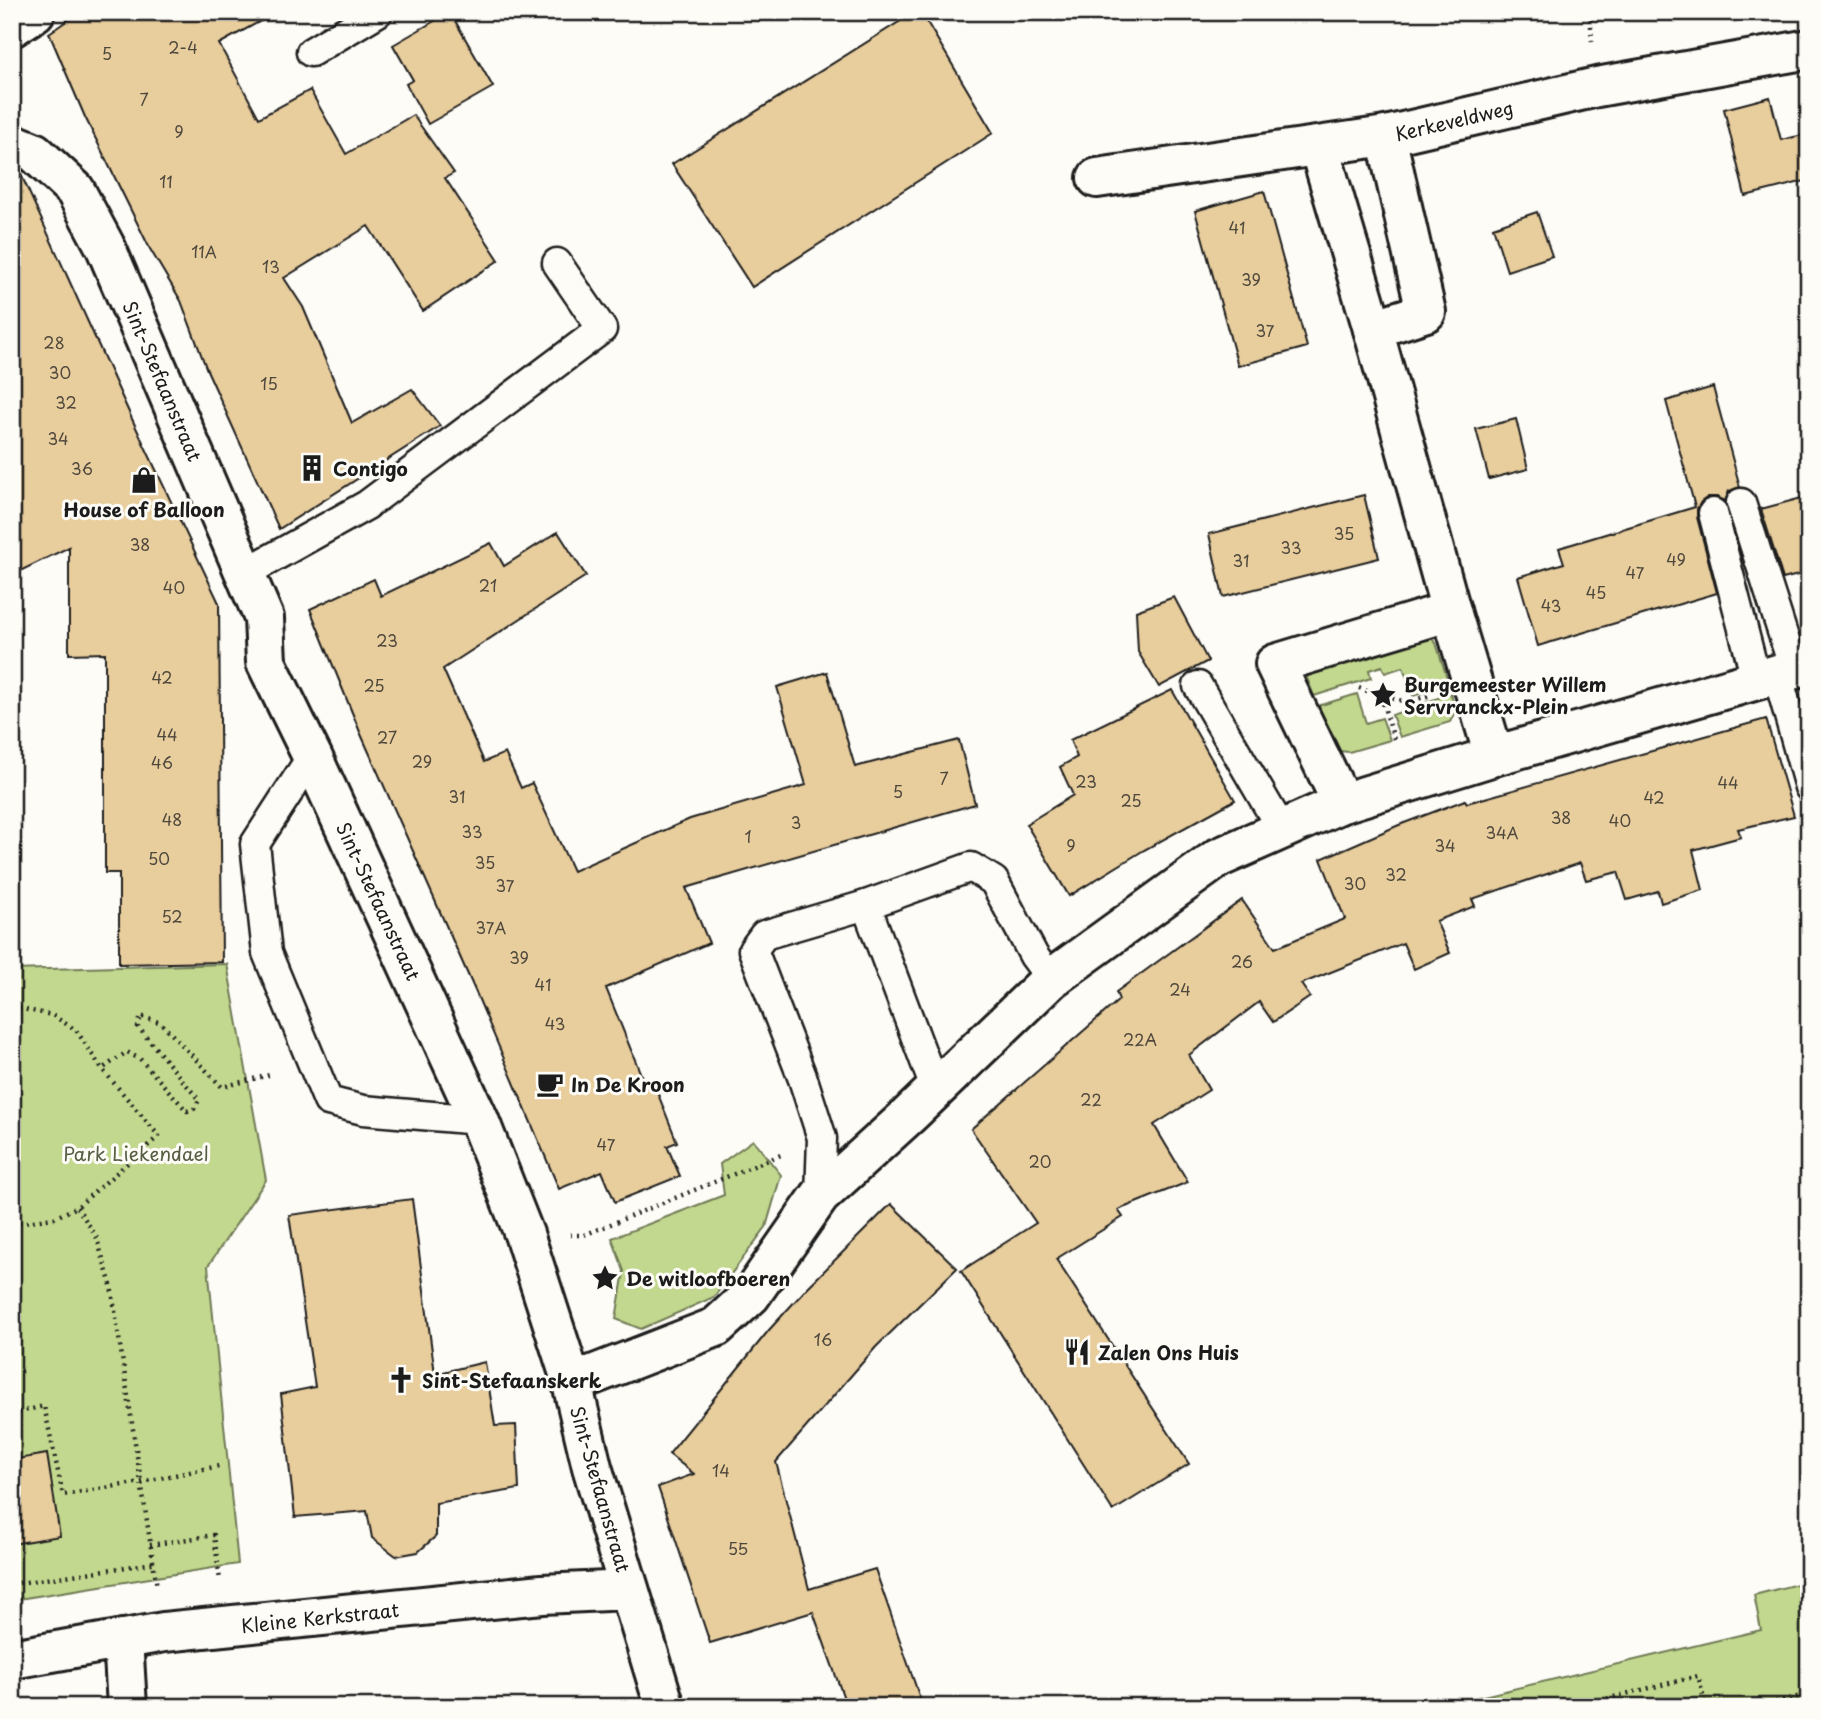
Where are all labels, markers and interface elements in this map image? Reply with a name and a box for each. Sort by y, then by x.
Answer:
house number: 2-4 [168,35,198,59]
house number: 5 [102,41,112,65]
house number: 7 [139,87,149,111]
street label: Kerkeveldweg [1392,93,1516,147]
house number: 9 [174,119,184,143]
house number: 11 [159,169,173,193]
house number: 41 [1229,215,1245,239]
house number: 11A [191,239,217,263]
house number: 13 [262,254,280,278]
house number: 39 [1241,267,1261,291]
street label: Sint-Stefaanstraat [117,297,210,466]
house number: 37 [1256,318,1275,342]
house number: 28 [43,330,65,354]
house number: 30 [49,360,71,384]
house number: 15 [260,371,278,395]
house number: 32 [55,390,77,414]
house number: 34 [47,426,69,450]
building icon: Contigo [297,453,327,483]
place label: Contigo [333,454,408,482]
house number: 36 [71,456,93,480]
shop icon: House of Balloon [129,465,159,495]
place label: House of Balloon [63,495,225,523]
house number: 35 [1334,521,1354,545]
house number: 38 [130,532,150,556]
house number: 33 [1280,535,1302,559]
house number: 49 [1666,547,1686,571]
house number: 31 [1233,548,1249,572]
house number: 47 [1626,560,1645,584]
house number: 21 [479,573,497,597]
house number: 40 [163,575,185,599]
house number: 45 [1586,580,1606,604]
house number: 43 [1541,593,1561,617]
house number: 23 [376,628,398,652]
house number: 42 [151,665,173,689]
place label: Burgemeester Willem Servranckx-Plein [1404,670,1606,720]
house number: 25 [363,673,385,697]
place icon: Burgemeester Willem Servranckx-Plein [1368,680,1398,710]
house number: 44 [156,722,178,746]
house number: 27 [377,725,397,749]
house number: 29 [412,749,432,773]
house number: 46 [151,750,173,774]
house number: 7 [939,766,949,790]
house number: 23 [1075,769,1097,793]
house number: 44 [1717,770,1739,794]
house number: 5 [893,779,903,803]
house number: 31 [449,784,465,808]
house number: 42 [1643,785,1665,809]
house number: 25 [1120,788,1142,812]
house number: 38 [1551,805,1571,829]
house number: 48 [162,807,182,831]
house number: 40 [1609,808,1631,832]
house number: 3 [791,810,801,834]
street label: Sint-Stefaanstraat [330,817,428,985]
house number: 33 [461,819,483,843]
house number: 34A [1485,820,1519,844]
house number: 1 [744,824,752,848]
house number: 9 [1066,833,1076,857]
house number: 34 [1434,833,1456,857]
house number: 50 [148,846,170,870]
house number: 35 [475,850,495,874]
house number: 32 [1385,862,1407,886]
house number: 30 [1344,871,1366,895]
house number: 37 [496,873,515,897]
house number: 52 [161,904,183,928]
house number: 37A [476,915,506,939]
house number: 39 [509,945,529,969]
house number: 26 [1231,949,1253,973]
house number: 41 [535,972,551,996]
house number: 24 [1169,977,1191,1001]
house number: 43 [545,1011,565,1035]
house number: 22A [1123,1027,1157,1051]
cafe icon: In De Kroon [535,1069,565,1099]
place label: In De Kroon [571,1070,685,1098]
house number: 22 [1080,1087,1102,1111]
house number: 47 [597,1132,616,1156]
park label: Park Liekendael [63,1139,209,1167]
house number: 20 [1029,1149,1051,1173]
place icon: De witloofboeren [590,1263,620,1293]
place label: De witloofboeren [626,1264,790,1292]
house number: 16 [814,1327,832,1351]
restaurant icon: Zalen Ons Huis [1062,1337,1092,1367]
place label: Zalen Ons Huis [1098,1338,1239,1366]
church icon: Sint-Stefaanskerk [386,1365,416,1395]
place label: Sint-Stefaanskerk [422,1366,602,1394]
street label: Sint-Stefaanstraat [564,1403,638,1576]
house number: 14 [712,1458,730,1482]
house number: 55 [728,1536,748,1560]
street label: Kleine Kerkstraat [240,1595,400,1639]

